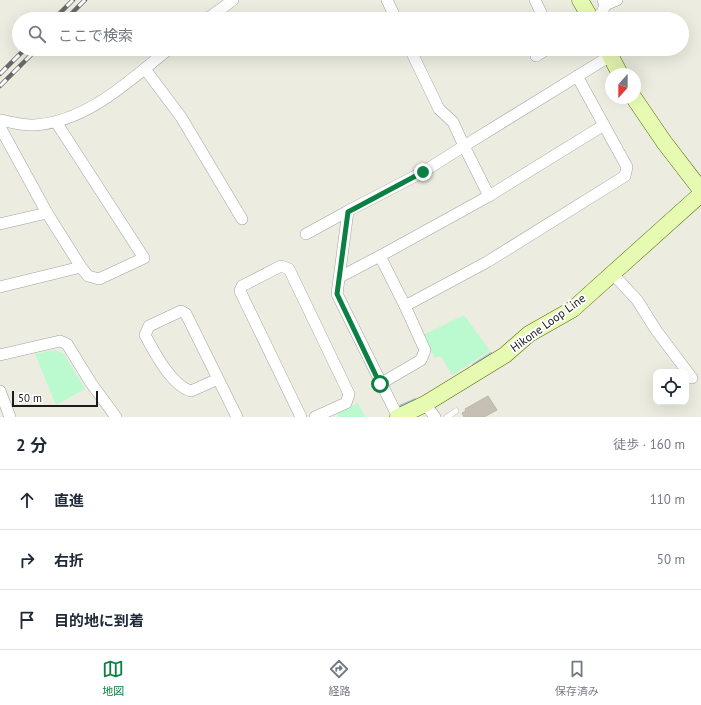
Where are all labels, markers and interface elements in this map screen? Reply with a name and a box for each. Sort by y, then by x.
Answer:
search box [12,12,689,56]
icon: search [26,23,48,45]
text: ここで検索 [58,26,133,45]
north arrow [605,68,641,104]
route end [414,163,432,181]
street label: Hikone Loop Line [507,290,588,355]
map controls [653,369,689,405]
button: locate [653,369,689,405]
route start [371,375,389,393]
scale bar [12,389,98,408]
text: 50 m [18,391,42,405]
text: 2 分 [16,434,47,456]
text: 徒歩 · 160 m [613,436,685,453]
icon: ahead [16,489,38,511]
text: 直進 [54,491,84,510]
text: 110 m [650,491,685,508]
icon: right [16,549,38,571]
text: 右折 [54,551,84,570]
text: 50 m [657,551,685,568]
icon: arrive [16,609,38,631]
text: 目的地に到着 [54,611,144,630]
tab: 地図 [102,658,124,698]
tab: 経路 [328,658,350,698]
tab: 保存済み [555,658,599,698]

